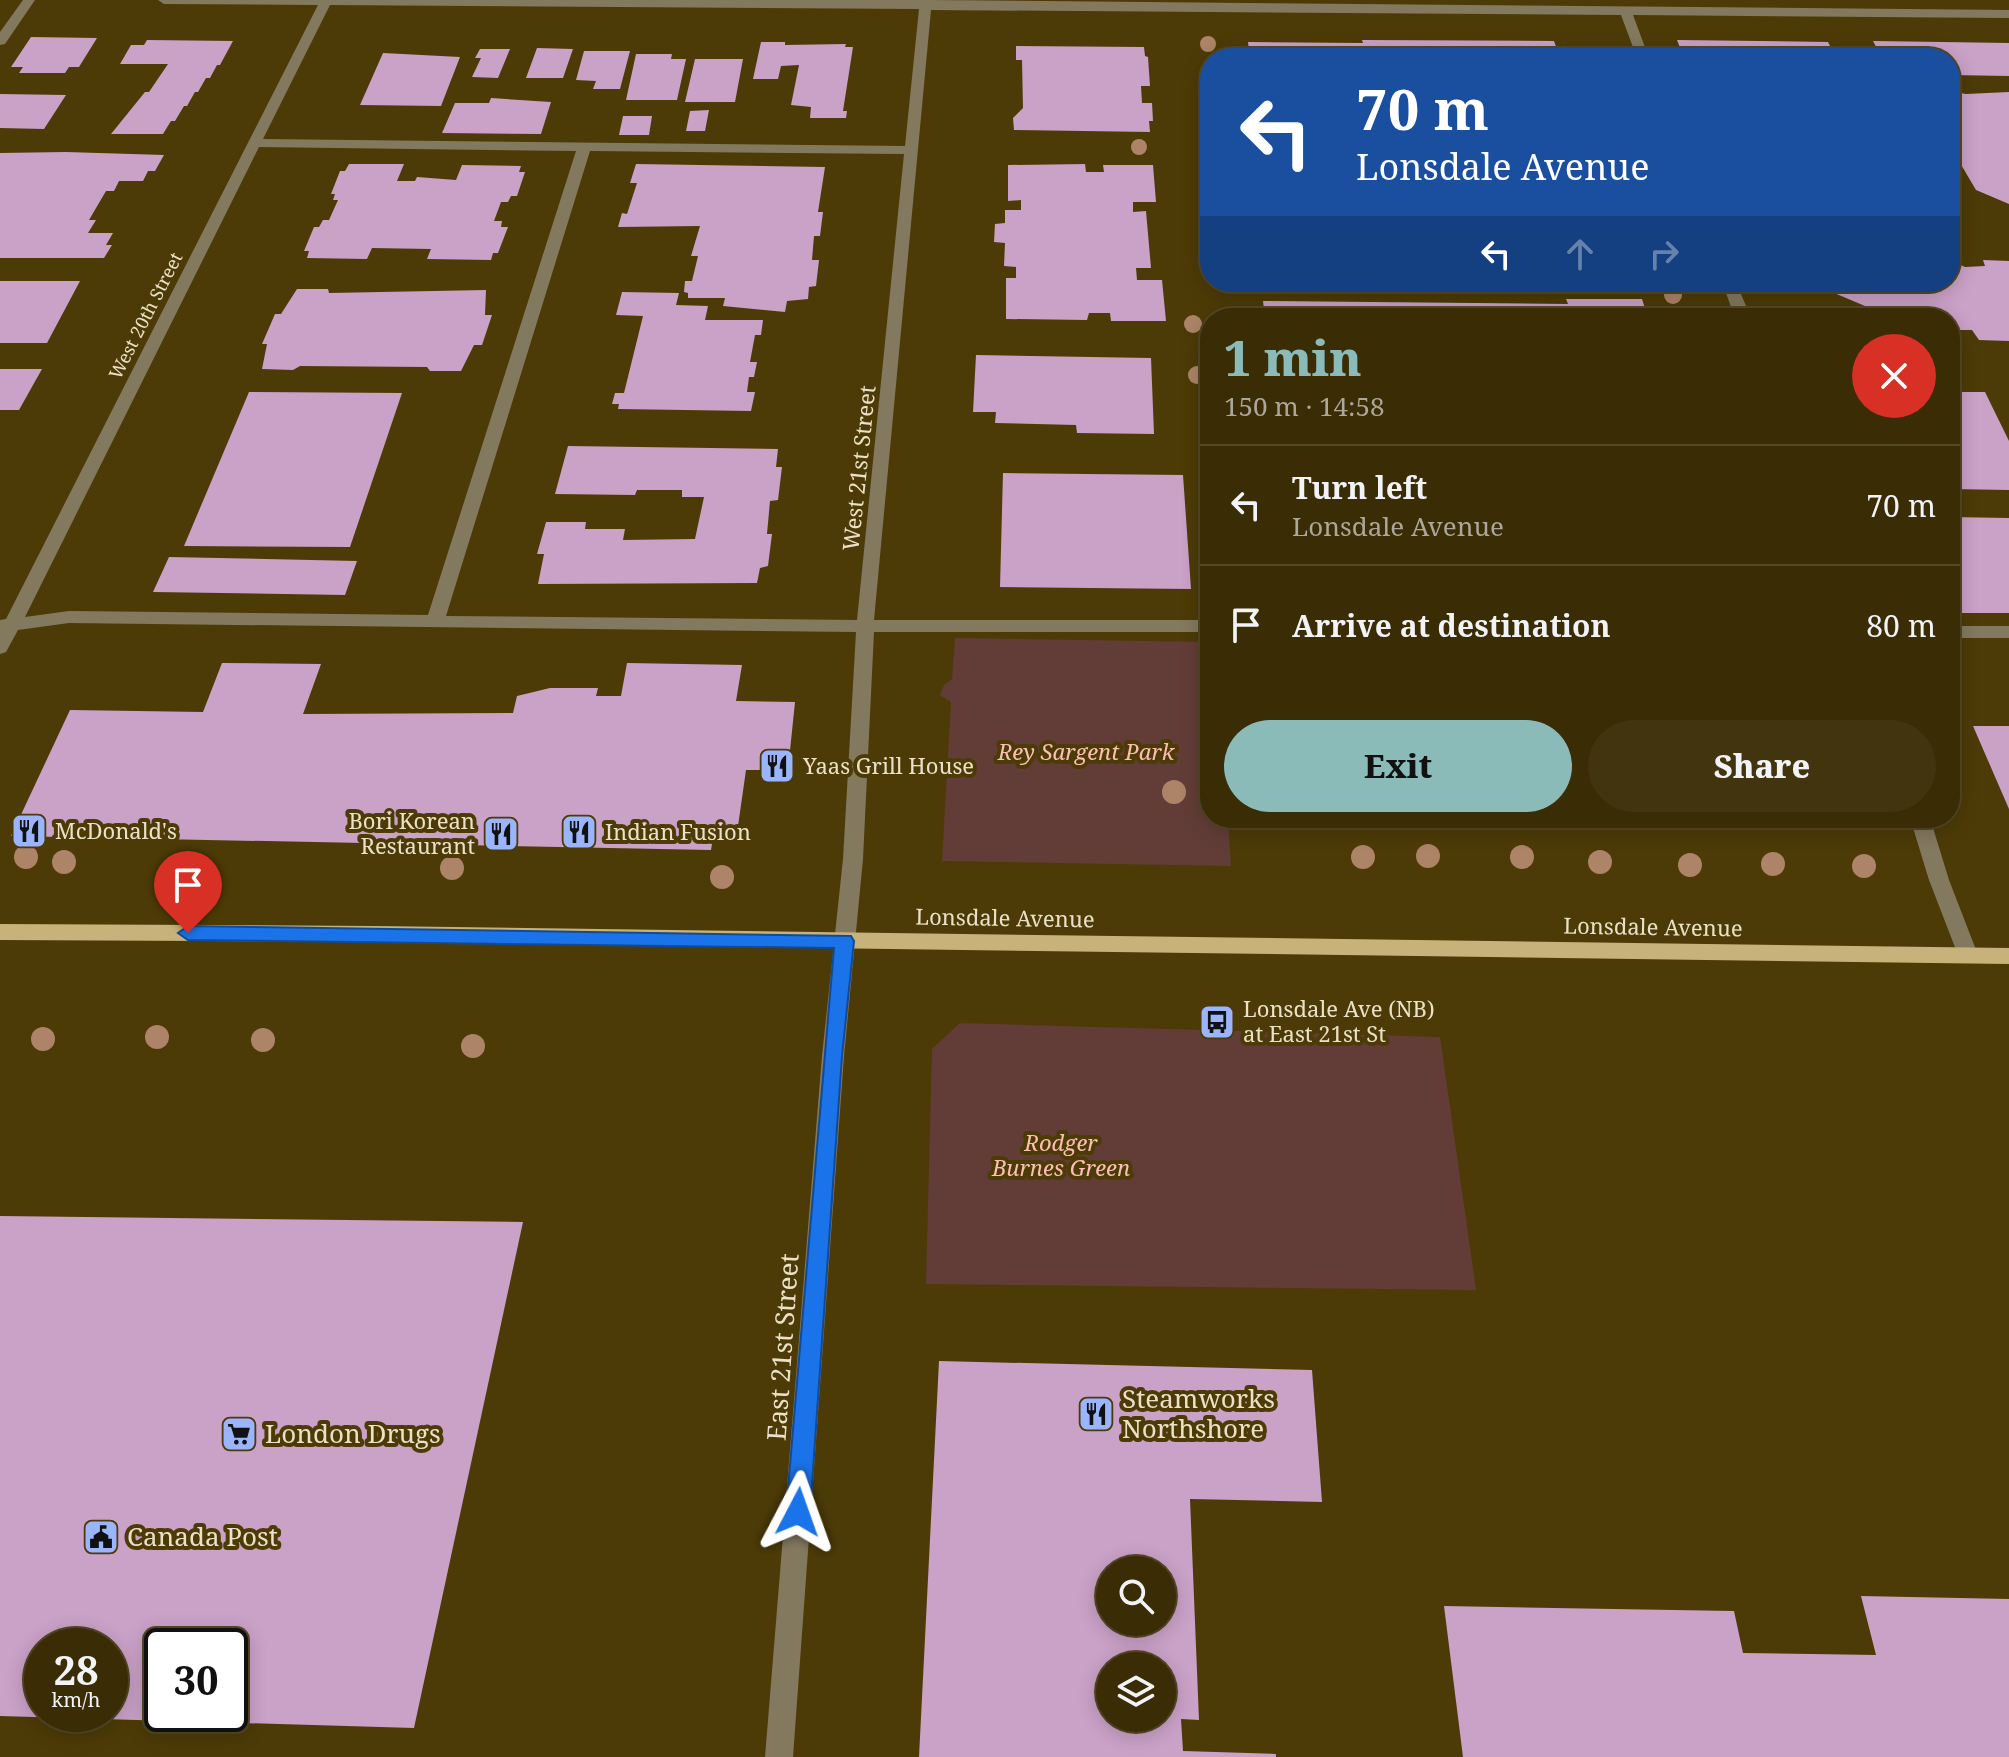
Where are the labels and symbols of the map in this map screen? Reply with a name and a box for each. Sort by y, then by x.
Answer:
street label: West 20th Street [103,248,187,383]
street label: West 21st Street [834,383,882,552]
park label: Rey Sargent Park [997,736,1176,766]
restaurant icon: Yaas Grill House [758,747,796,785]
place label: Yaas Grill House [802,750,974,780]
place label: Bori Korean Restaurant [348,805,475,860]
restaurant icon: McDonald's [10,812,48,850]
restaurant icon: Indian Fusion [560,813,598,851]
place label: McDonald's [55,815,177,845]
restaurant icon: Bori Korean Restaurant [482,815,520,853]
place label: Indian Fusion [605,816,751,846]
pin [154,851,222,933]
street label: Lonsdale Avenue [915,900,1095,934]
street label: Lonsdale Avenue [1563,909,1743,943]
place label: Lonsdale Ave (NB) at East 21st St [1243,993,1435,1048]
bus stop icon: Lonsdale Ave (NB) at East 21st St [1198,1003,1236,1041]
park label: Rodger Burnes Green [991,1127,1130,1182]
street label: East 21st Street [757,1252,807,1442]
place label: Steamworks Northshore [1122,1380,1275,1446]
restaurant icon: Steamworks Northshore [1077,1395,1115,1433]
supermarket icon: London Drugs [220,1415,258,1453]
place label: London Drugs [265,1415,441,1451]
position arrow [756,1470,840,1554]
public building icon: Canada Post [82,1518,120,1556]
place label: Canada Post [127,1518,278,1554]
speed limit sign: 30 [144,1628,248,1732]

